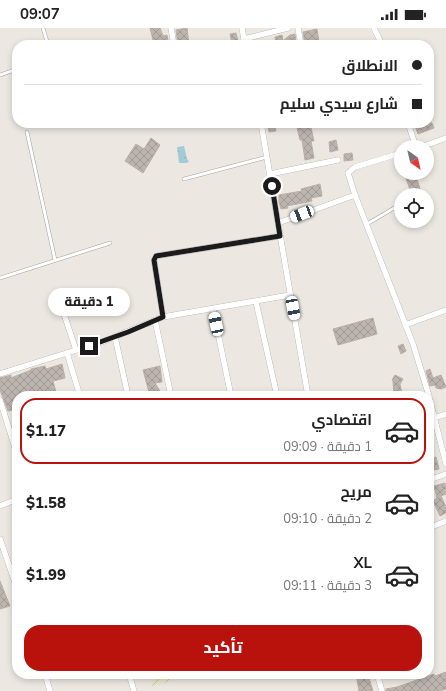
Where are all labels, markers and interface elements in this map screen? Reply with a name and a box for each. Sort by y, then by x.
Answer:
text: 09:07 [20,4,60,24]
text: الانطلاق [342,56,398,76]
text: شارع سيدي سليم [280,94,398,114]
north arrow [394,140,434,180]
map controls [394,140,434,228]
route start [263,177,281,195]
button: locate [394,188,434,228]
car [289,204,315,224]
callout: 1 دقيقة [48,288,130,316]
text: 1 دقيقة [64,293,114,311]
car [285,295,301,321]
car [208,311,224,337]
route end [80,337,98,355]
text: اقتصادي [312,410,372,430]
icon: car [384,413,420,449]
text: $1.17 [26,421,66,441]
text: 1 دقيقة · 09:09 [283,438,372,456]
text: مريح [340,482,372,502]
icon: car [384,485,420,521]
text: $1.58 [26,493,66,513]
text: 2 دقيقة · 09:10 [283,510,372,528]
text: XL [353,553,372,573]
icon: car [384,557,420,593]
text: $1.99 [26,565,66,585]
text: 3 دقيقة · 09:11 [283,577,372,595]
button: تأكيد [24,625,422,671]

